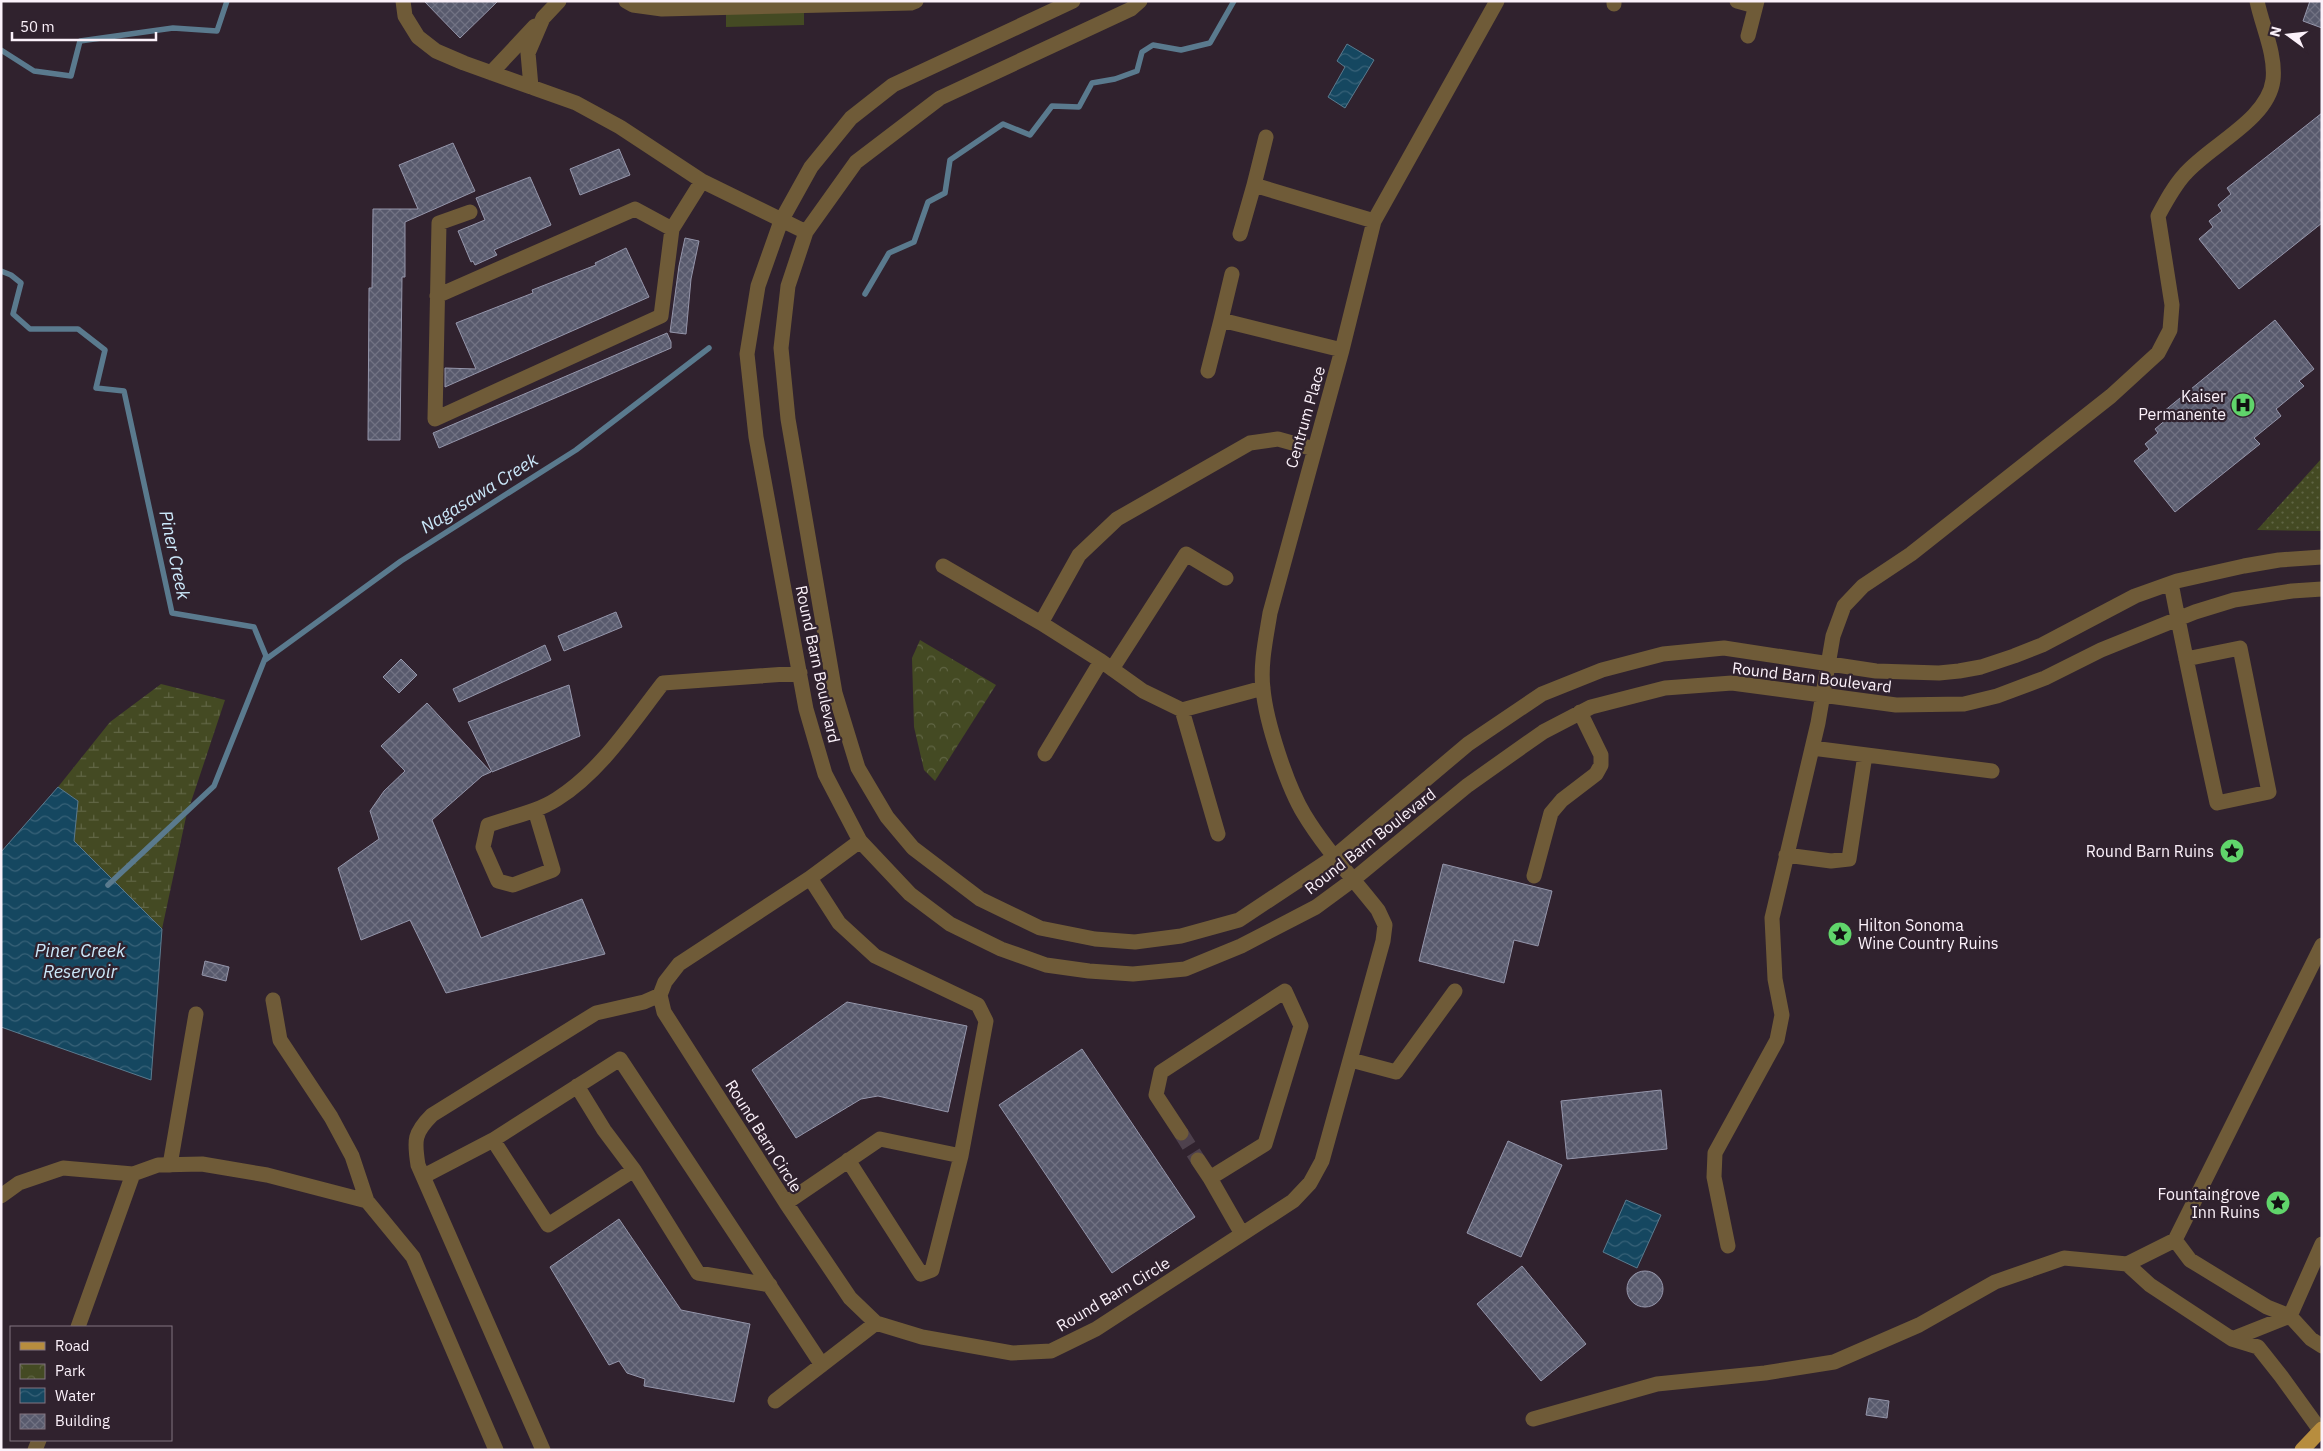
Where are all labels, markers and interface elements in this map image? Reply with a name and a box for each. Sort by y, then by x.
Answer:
scale bar [12,10,156,42]
north arrow [2263,10,2313,60]
text: 50 m [20,17,55,36]
text: N [2265,24,2285,39]
street label: Centrum Place [1281,363,1329,470]
place label: Kaiser Permanente [2138,386,2226,424]
hospital icon: Kaiser Permanente [2230,392,2256,418]
water label: Nagasawa Creek [416,447,543,538]
water label: Piner Creek [154,508,196,602]
street label: Round Barn Boulevard [792,583,844,745]
street label: Round Barn Boulevard [1731,657,1893,697]
street label: Round Barn Boulevard [1301,784,1439,898]
place icon: Round Barn Ruins [2219,838,2245,864]
place label: Round Barn Ruins [2086,841,2214,861]
place label: Hilton Sonoma Wine Country Ruins [1858,915,1999,953]
place icon: Hilton Sonoma Wine Country Ruins [1827,921,1853,947]
water label: Piner Creek Reservoir [35,939,126,983]
street label: Round Barn Circle [721,1076,807,1196]
place label: Fountaingrove Inn Ruins [2157,1184,2260,1222]
place icon: Fountaingrove Inn Ruins [2265,1190,2291,1216]
street label: Round Barn Circle [1053,1252,1174,1336]
legend [10,1326,172,1441]
text: Road [55,1336,90,1355]
text: Park [55,1361,85,1380]
text: Water [55,1386,96,1405]
text: Building [55,1411,110,1430]

